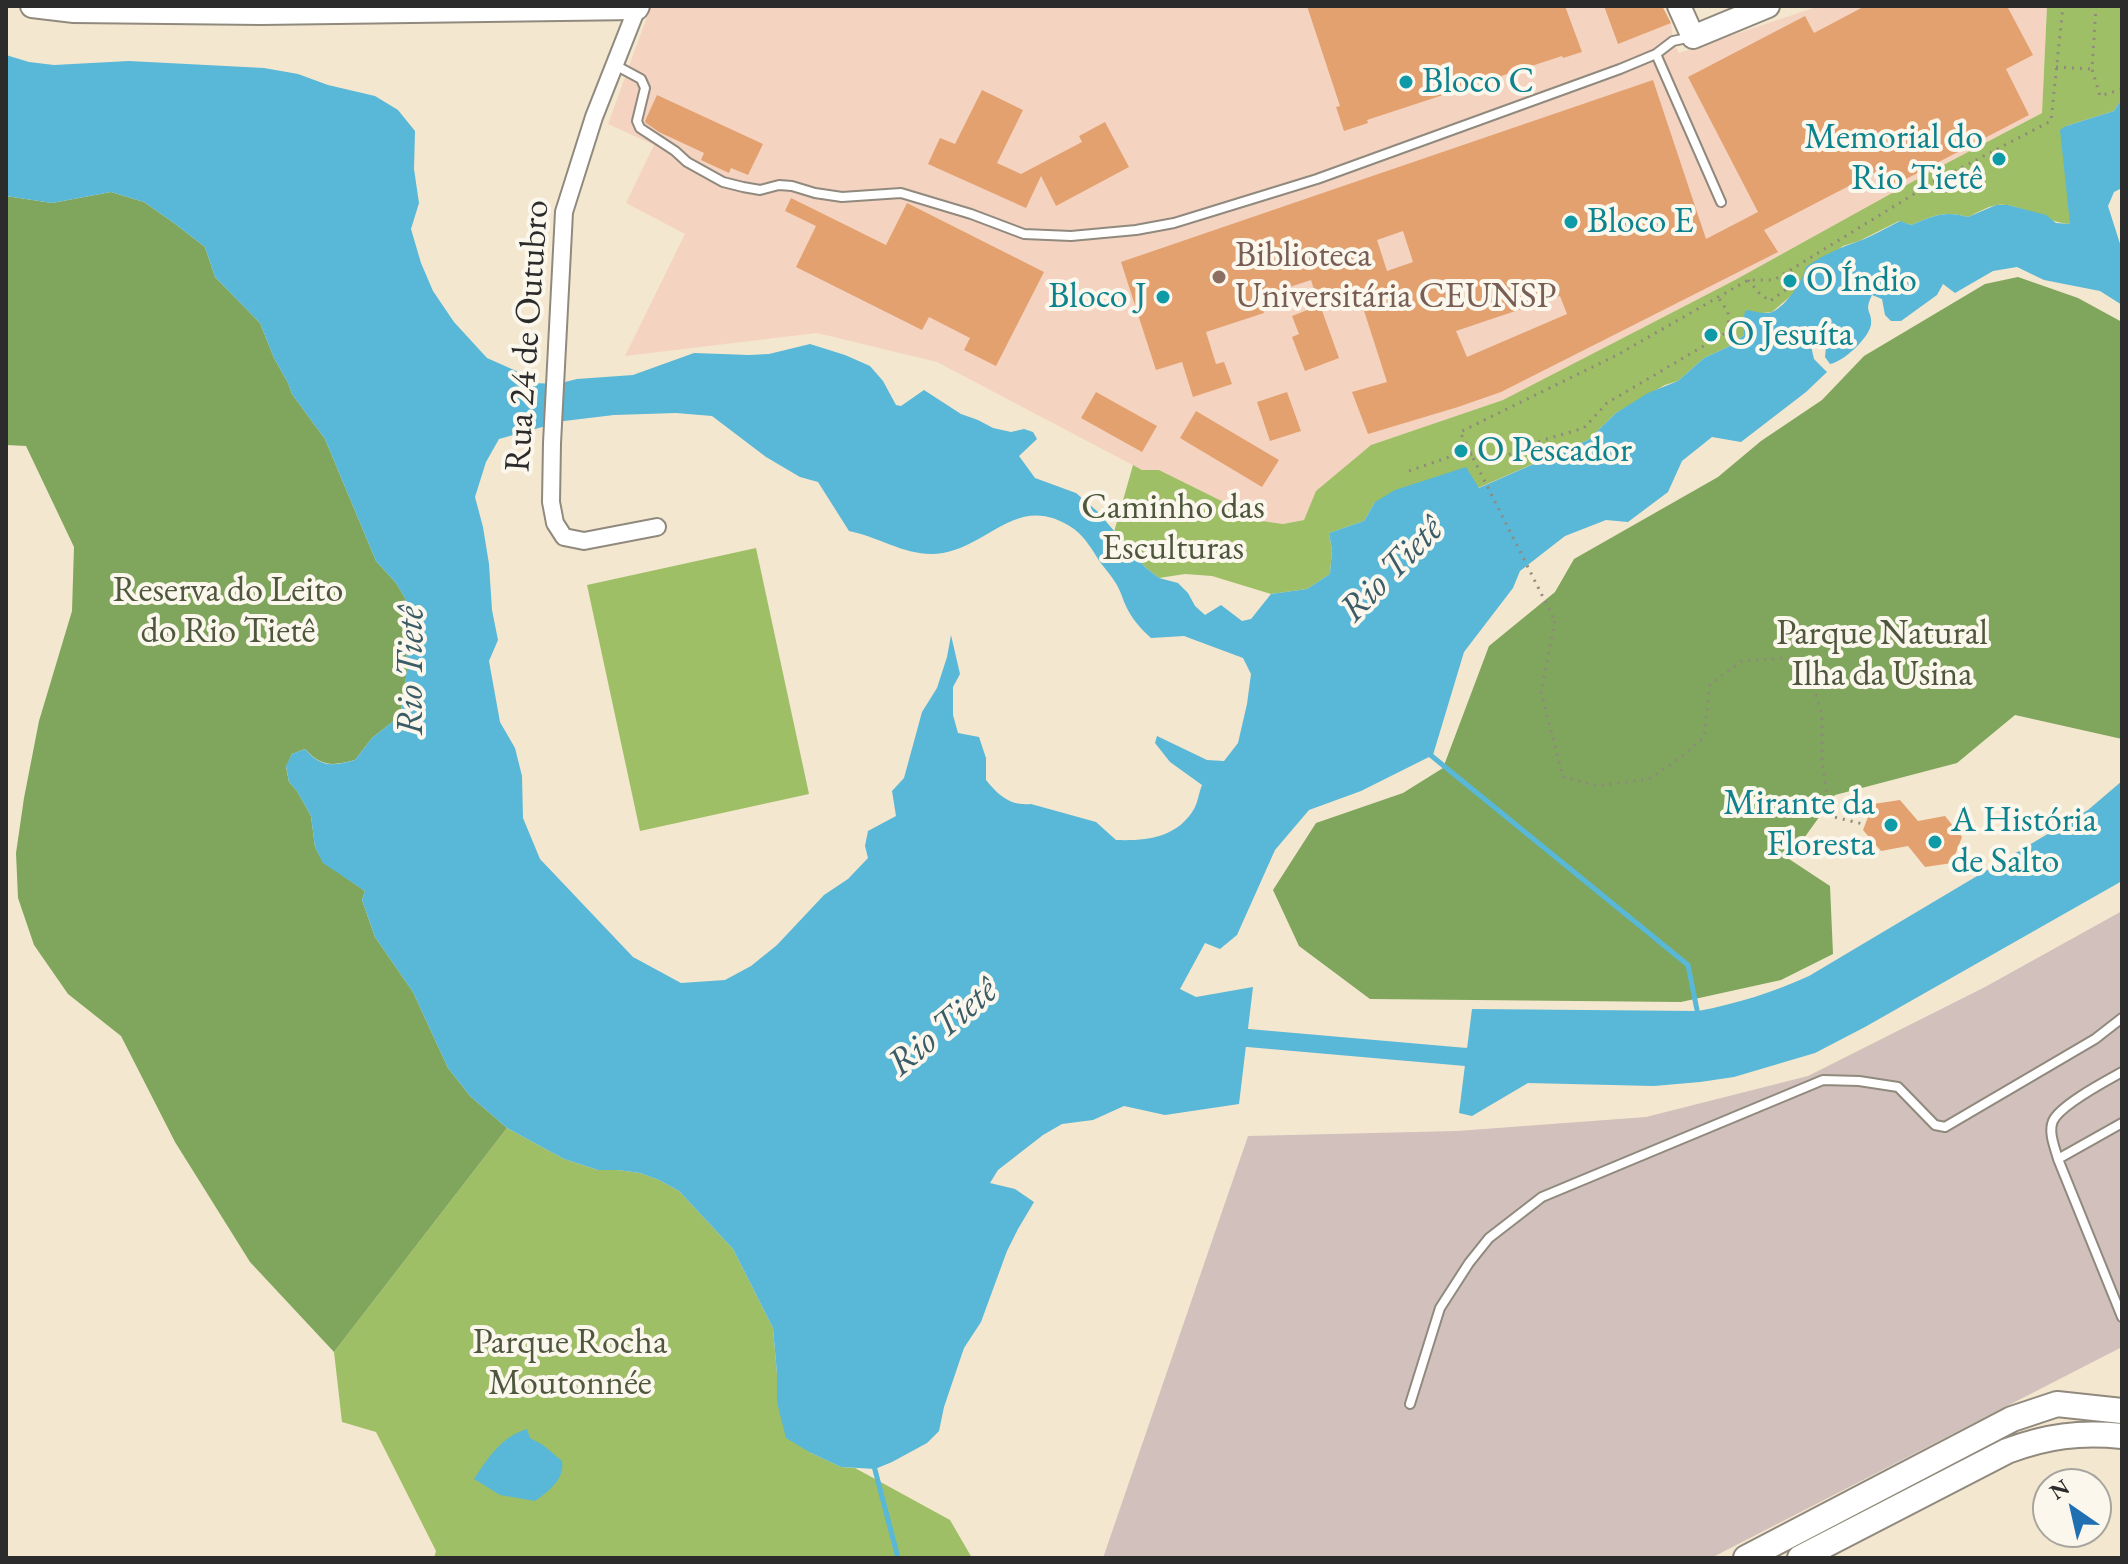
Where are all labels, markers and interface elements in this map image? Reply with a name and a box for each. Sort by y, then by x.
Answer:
place label: Bloco C [1422,60,1534,104]
marker: Bloco C [1397,73,1415,91]
place label: Memorial do Rio Tietê [1804,116,1983,201]
marker: Memorial do Rio Tietê [1990,150,2008,168]
street label: Rua 24 de Outubro [497,199,559,473]
place label: Bloco E [1587,200,1694,244]
marker: Bloco E [1562,213,1580,231]
place label: Biblioteca Universitária CEUNSP [1235,234,1556,319]
place label: O Índio [1806,259,1917,303]
marker: Biblioteca Universitária CEUNSP [1210,268,1228,286]
marker: O Índio [1781,272,1799,290]
place label: Bloco J [1048,275,1147,319]
marker: Bloco J [1154,288,1172,306]
place label: O Jesuíta [1727,313,1853,357]
marker: O Jesuíta [1702,326,1720,344]
place label: O Pescador [1477,429,1632,473]
marker: O Pescador [1452,442,1470,460]
park label: Caminho das Esculturas [1081,486,1265,571]
water label: Rio Tietê [1331,508,1453,632]
park label: Reserva do Leito do Rio Tietê [113,569,343,654]
water label: Rio Tietê [389,606,435,736]
park label: Parque Natural Ilha da Usina [1776,612,1988,697]
place label: Mirante da Floresta [1723,782,1875,867]
place label: A História de Salto [1951,799,2097,884]
marker: Mirante da Floresta [1882,816,1900,834]
marker: A História de Salto [1926,833,1944,851]
water label: Rio Tietê [879,969,1007,1087]
park label: Parque Rocha Moutonnée [473,1321,667,1406]
north arrow [2032,1468,2112,1548]
text: N [2044,1472,2075,1506]

